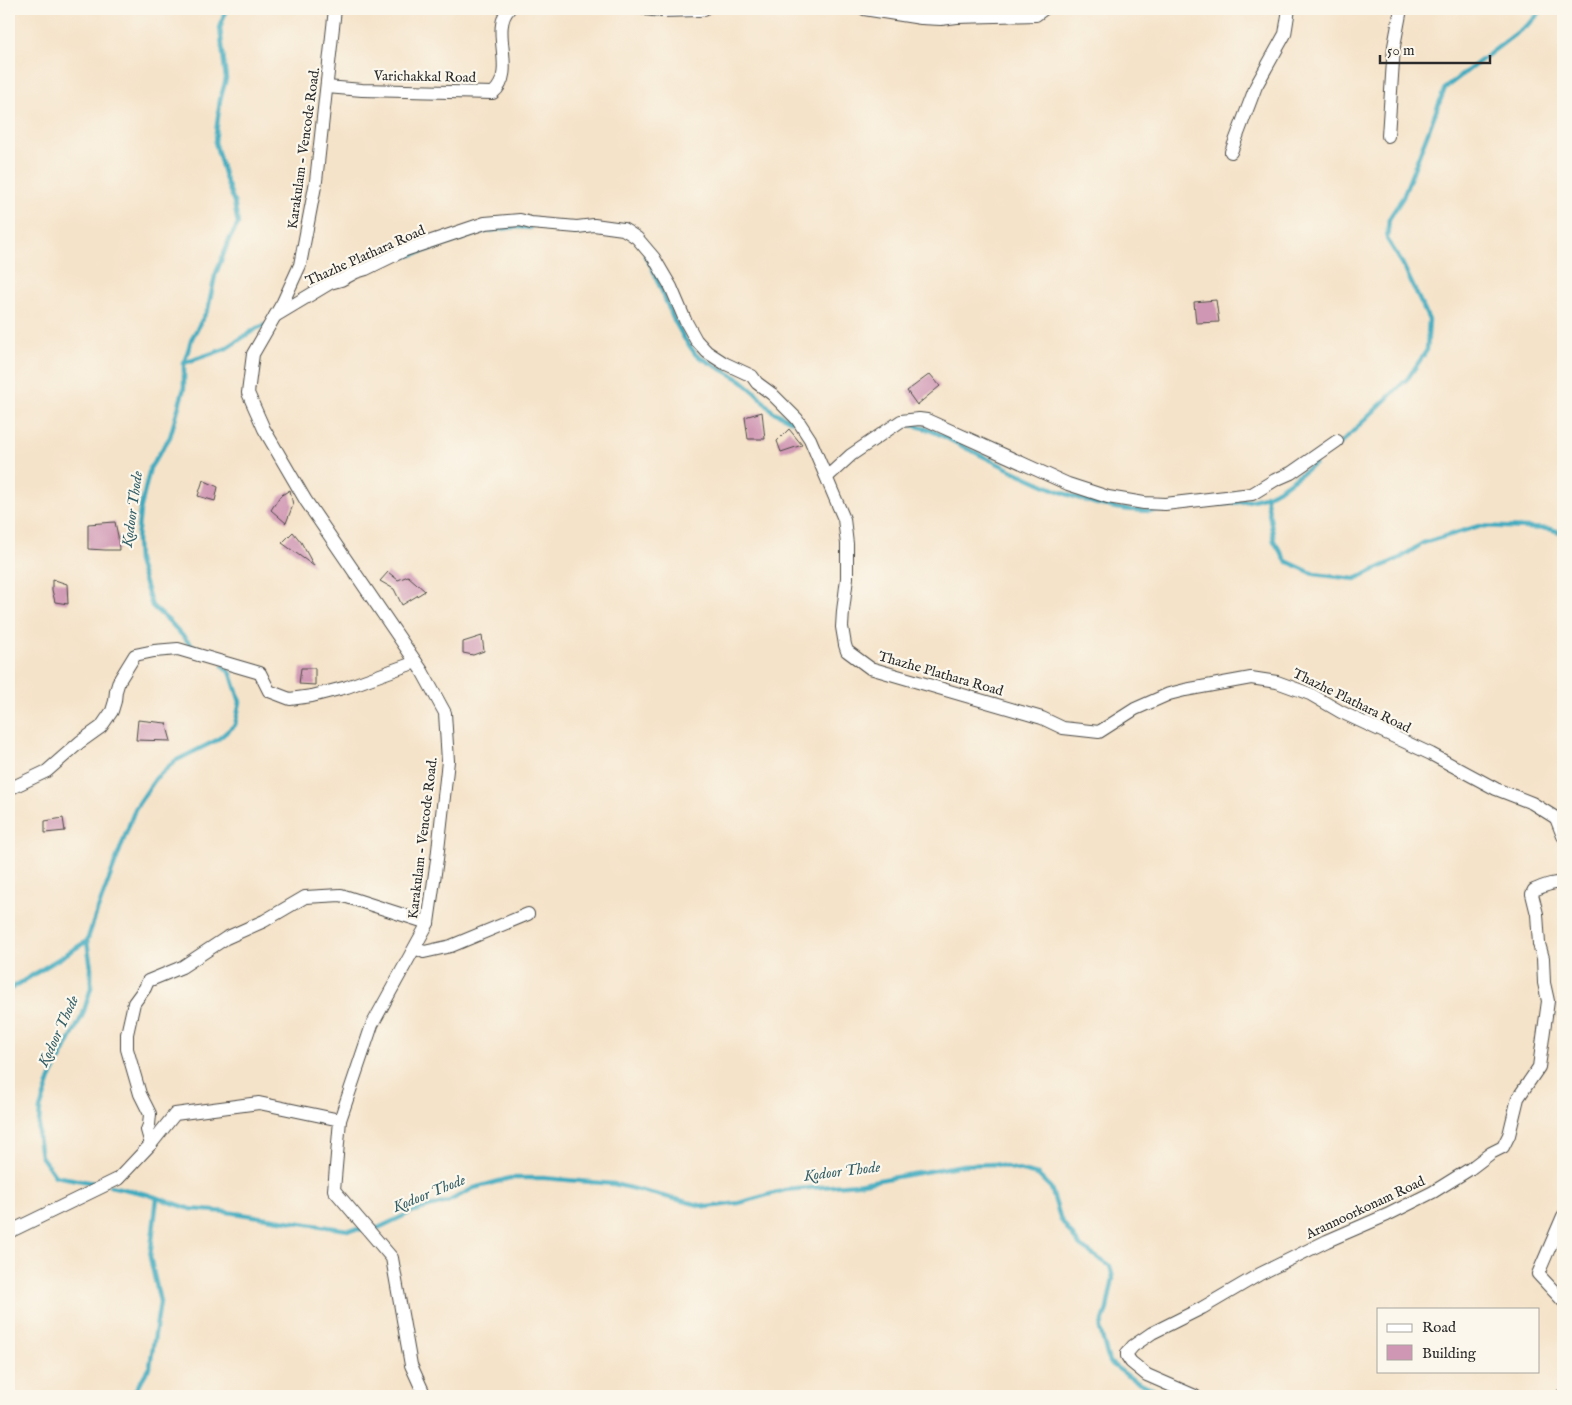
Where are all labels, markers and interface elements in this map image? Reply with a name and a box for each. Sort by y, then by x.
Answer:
scale bar [1380,32,1490,64]
text: 50 m [1387,41,1415,60]
street label: Karakulam - Vencode Road. [284,66,324,230]
street label: Varichakkal Road [373,67,477,87]
street label: Thazhe Plathara Road [303,221,429,290]
water label: Kodoor Thode [118,470,147,549]
street label: Thazhe Plathara Road [876,647,1006,701]
street label: Thazhe Plathara Road [1290,664,1414,738]
street label: Karakulam - Vencode Road. [404,756,442,920]
water label: Kodoor Thode [33,992,83,1071]
water label: Kodoor Thode [802,1157,881,1186]
water label: Kodoor Thode [389,1170,468,1217]
street label: Arannoorkonam Road [1302,1172,1428,1244]
legend [1377,1308,1540,1372]
text: Road [1422,1318,1457,1337]
text: Building [1422,1344,1477,1363]

